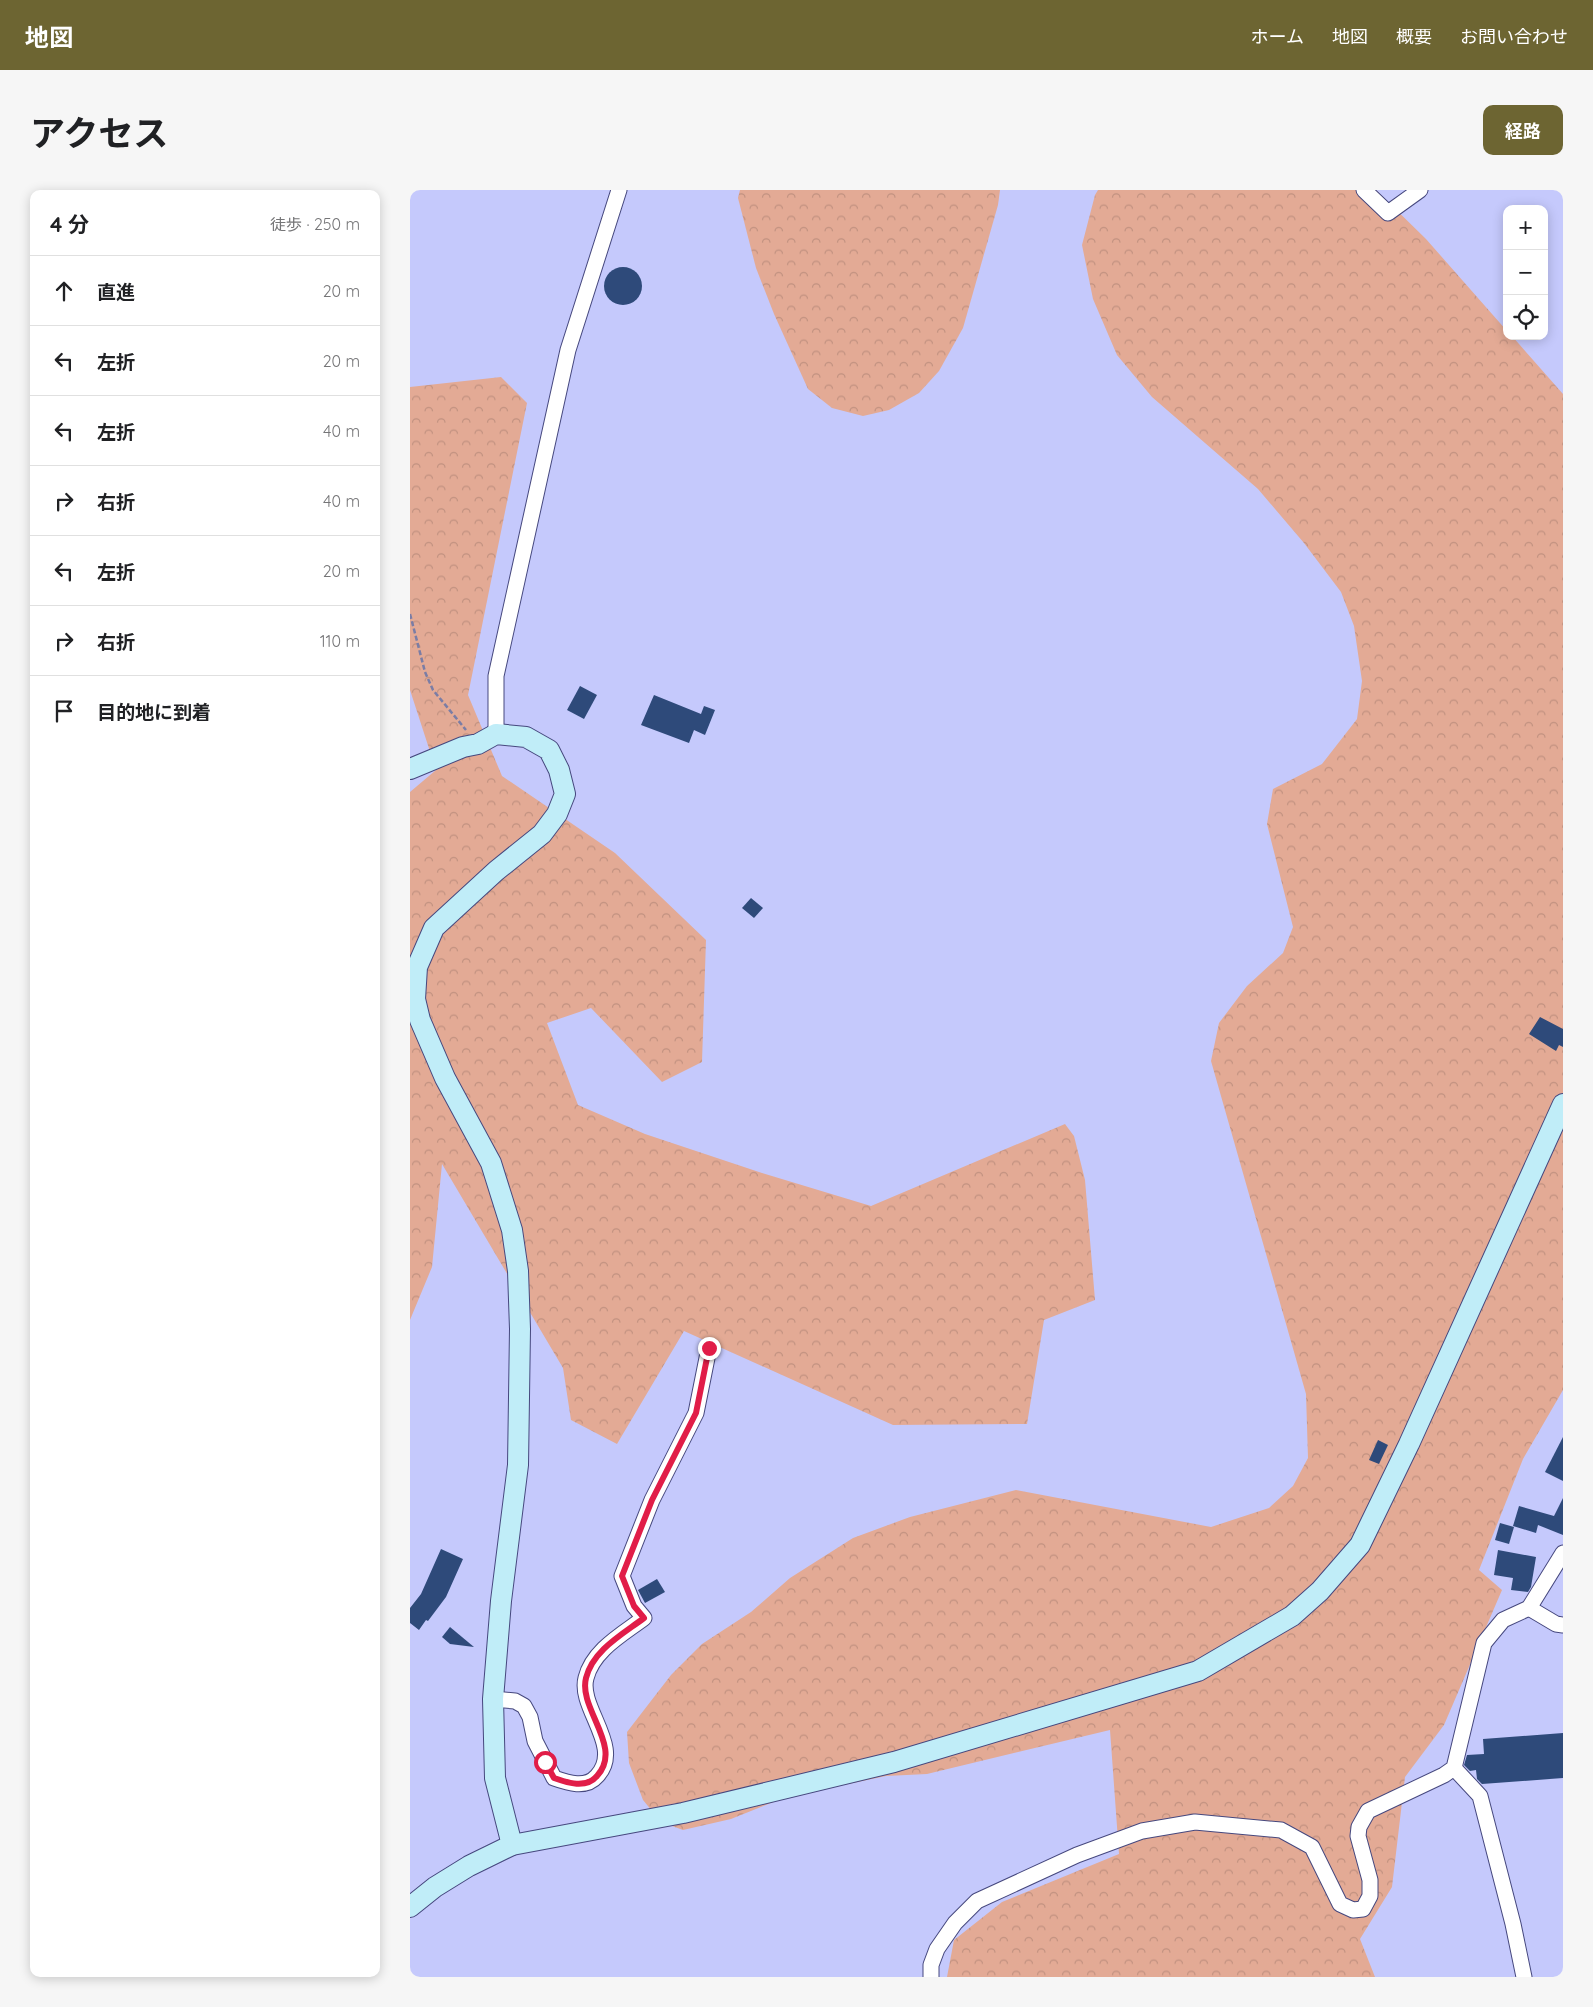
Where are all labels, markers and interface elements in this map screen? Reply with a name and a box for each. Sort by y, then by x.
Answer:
text: 地図 [25,22,73,52]
text: ホーム [1251,25,1304,48]
text: 地図 [1332,25,1368,48]
text: 概要 [1396,25,1432,48]
text: お問い合わせ [1460,25,1568,48]
button: 経路 [1483,105,1563,155]
text: アクセス [30,111,168,155]
map controls [1503,205,1548,340]
button: + [1503,205,1548,250]
text: 4 分 [50,211,89,237]
text: 徒歩 · 250 m [270,214,360,234]
button: − [1503,250,1548,295]
icon: ahead [50,277,78,305]
text: 直進 [97,280,135,304]
text: 20 m [323,281,360,301]
button: locate [1503,295,1548,340]
icon: left [50,347,78,375]
text: 左折 [97,350,135,374]
text: 20 m [323,351,360,371]
icon: left [50,417,78,445]
text: 左折 [97,420,135,444]
text: 40 m [323,421,360,441]
icon: right [50,487,78,515]
text: 右折 [97,490,135,514]
text: 40 m [323,491,360,511]
icon: left [50,557,78,585]
text: 左折 [97,560,135,584]
text: 20 m [323,561,360,581]
icon: right [50,627,78,655]
text: 右折 [97,630,135,654]
text: 110 m [320,631,360,651]
icon: arrive [50,697,78,725]
text: 目的地に到着 [97,700,211,724]
route end [698,1337,721,1360]
route start [534,1751,557,1774]

